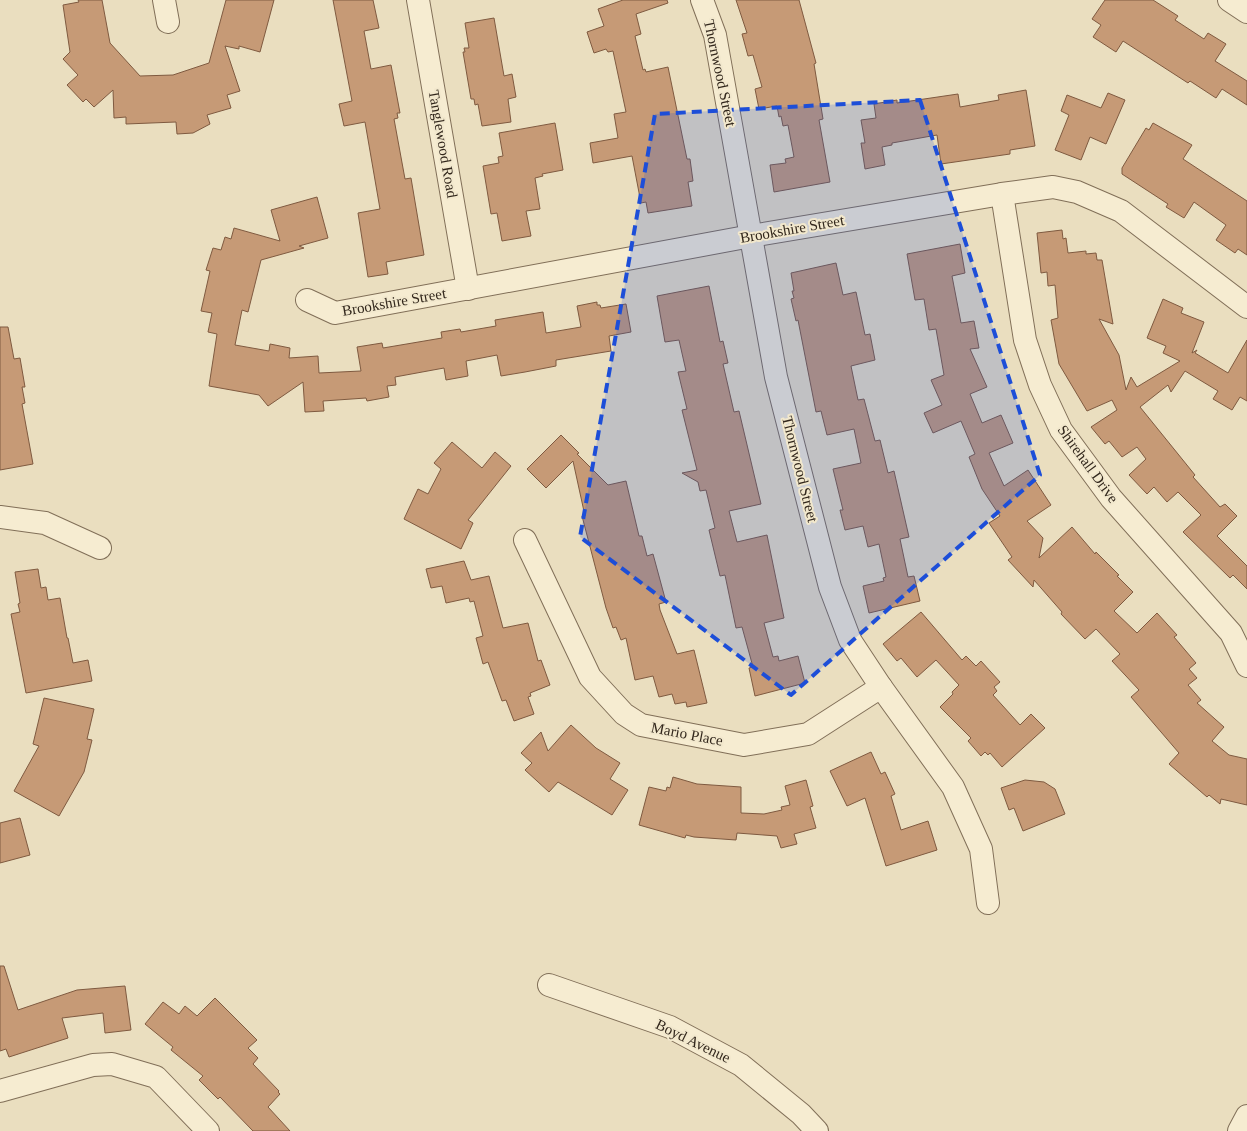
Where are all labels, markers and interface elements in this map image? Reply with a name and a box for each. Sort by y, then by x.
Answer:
street label: Thornwood Street [701,18,739,129]
street label: Tanglewood Road [426,89,460,200]
street label: Brookshire Street [739,212,846,246]
street label: Brookshire Street [341,285,448,319]
street label: Thornwood Street [779,414,821,524]
street label: Shirehall Drive [1054,422,1122,506]
street label: Mario Place [650,719,725,749]
street label: Boyd Avenue [653,1016,733,1066]

